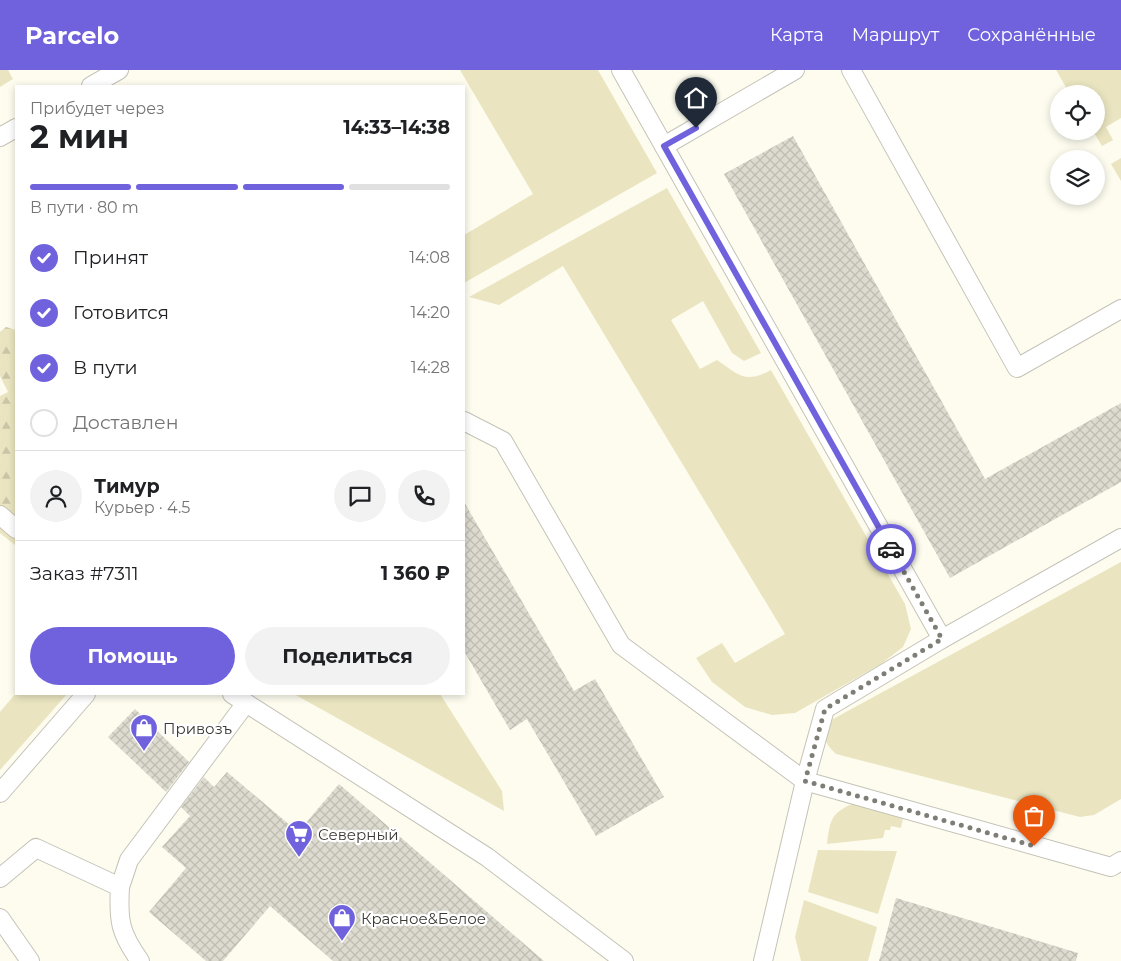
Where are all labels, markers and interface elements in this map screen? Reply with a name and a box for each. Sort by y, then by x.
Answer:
text: Parcelo [25,21,119,50]
text: Карта [770,24,824,46]
text: Маршрут [852,24,939,46]
text: Сохранённые [967,24,1096,46]
pin [675,77,717,128]
icon: home [682,84,710,112]
map controls [1050,85,1105,205]
button: locate [1050,85,1105,140]
text: Прибудет через [30,99,165,118]
text: 14:33–14:38 [343,116,450,139]
text: 2 мин [30,117,129,156]
button: layers [1050,150,1105,205]
text: В пути · 80 m [30,198,139,217]
icon: check [30,244,58,272]
text: Принят [73,246,148,269]
text: 14:08 [409,248,450,267]
icon: check [30,299,58,327]
text: Готовится [73,301,169,324]
text: 14:20 [411,303,450,322]
icon: check [30,354,58,382]
text: В пути [73,356,138,379]
text: 14:28 [411,358,450,377]
text: Доставлен [73,411,179,434]
button: person [30,470,82,522]
button: chat [334,470,386,522]
button: phone [398,470,450,522]
text: Тимур [94,475,160,498]
text: Курьер · 4.5 [94,498,190,517]
courier [866,524,916,574]
icon: car [877,535,905,563]
text: Заказ #7311 [30,562,139,585]
text: 1 360 ₽ [381,562,450,585]
button: Помощь [30,627,235,685]
button: Поделиться [245,627,450,685]
shop icon: Привозъ [129,713,159,752]
place label: Привозъ [163,719,232,738]
pin [1013,795,1055,846]
icon: bag [1020,802,1048,830]
supermarket icon: Северный [284,819,314,858]
place label: Северный [318,825,399,844]
shop icon: Красное&Белое [327,903,357,942]
place label: Красное&Белое [361,909,486,928]

